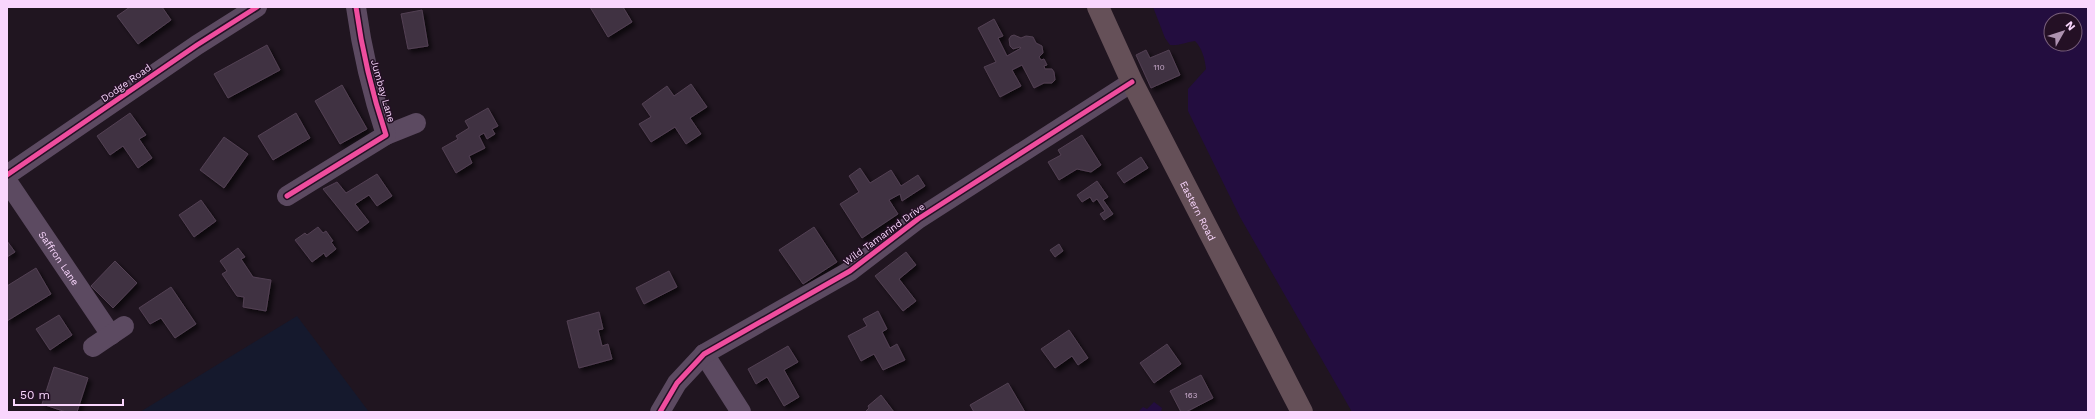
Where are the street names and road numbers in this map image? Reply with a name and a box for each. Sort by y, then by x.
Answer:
street label: Jumbay Lane [369,58,397,124]
street label: Dodge Road [99,62,153,104]
street label: Eastern Road [1178,179,1218,242]
street label: Wild Tamarind Drive [841,201,927,267]
street label: Saffron Lane [37,229,81,287]

